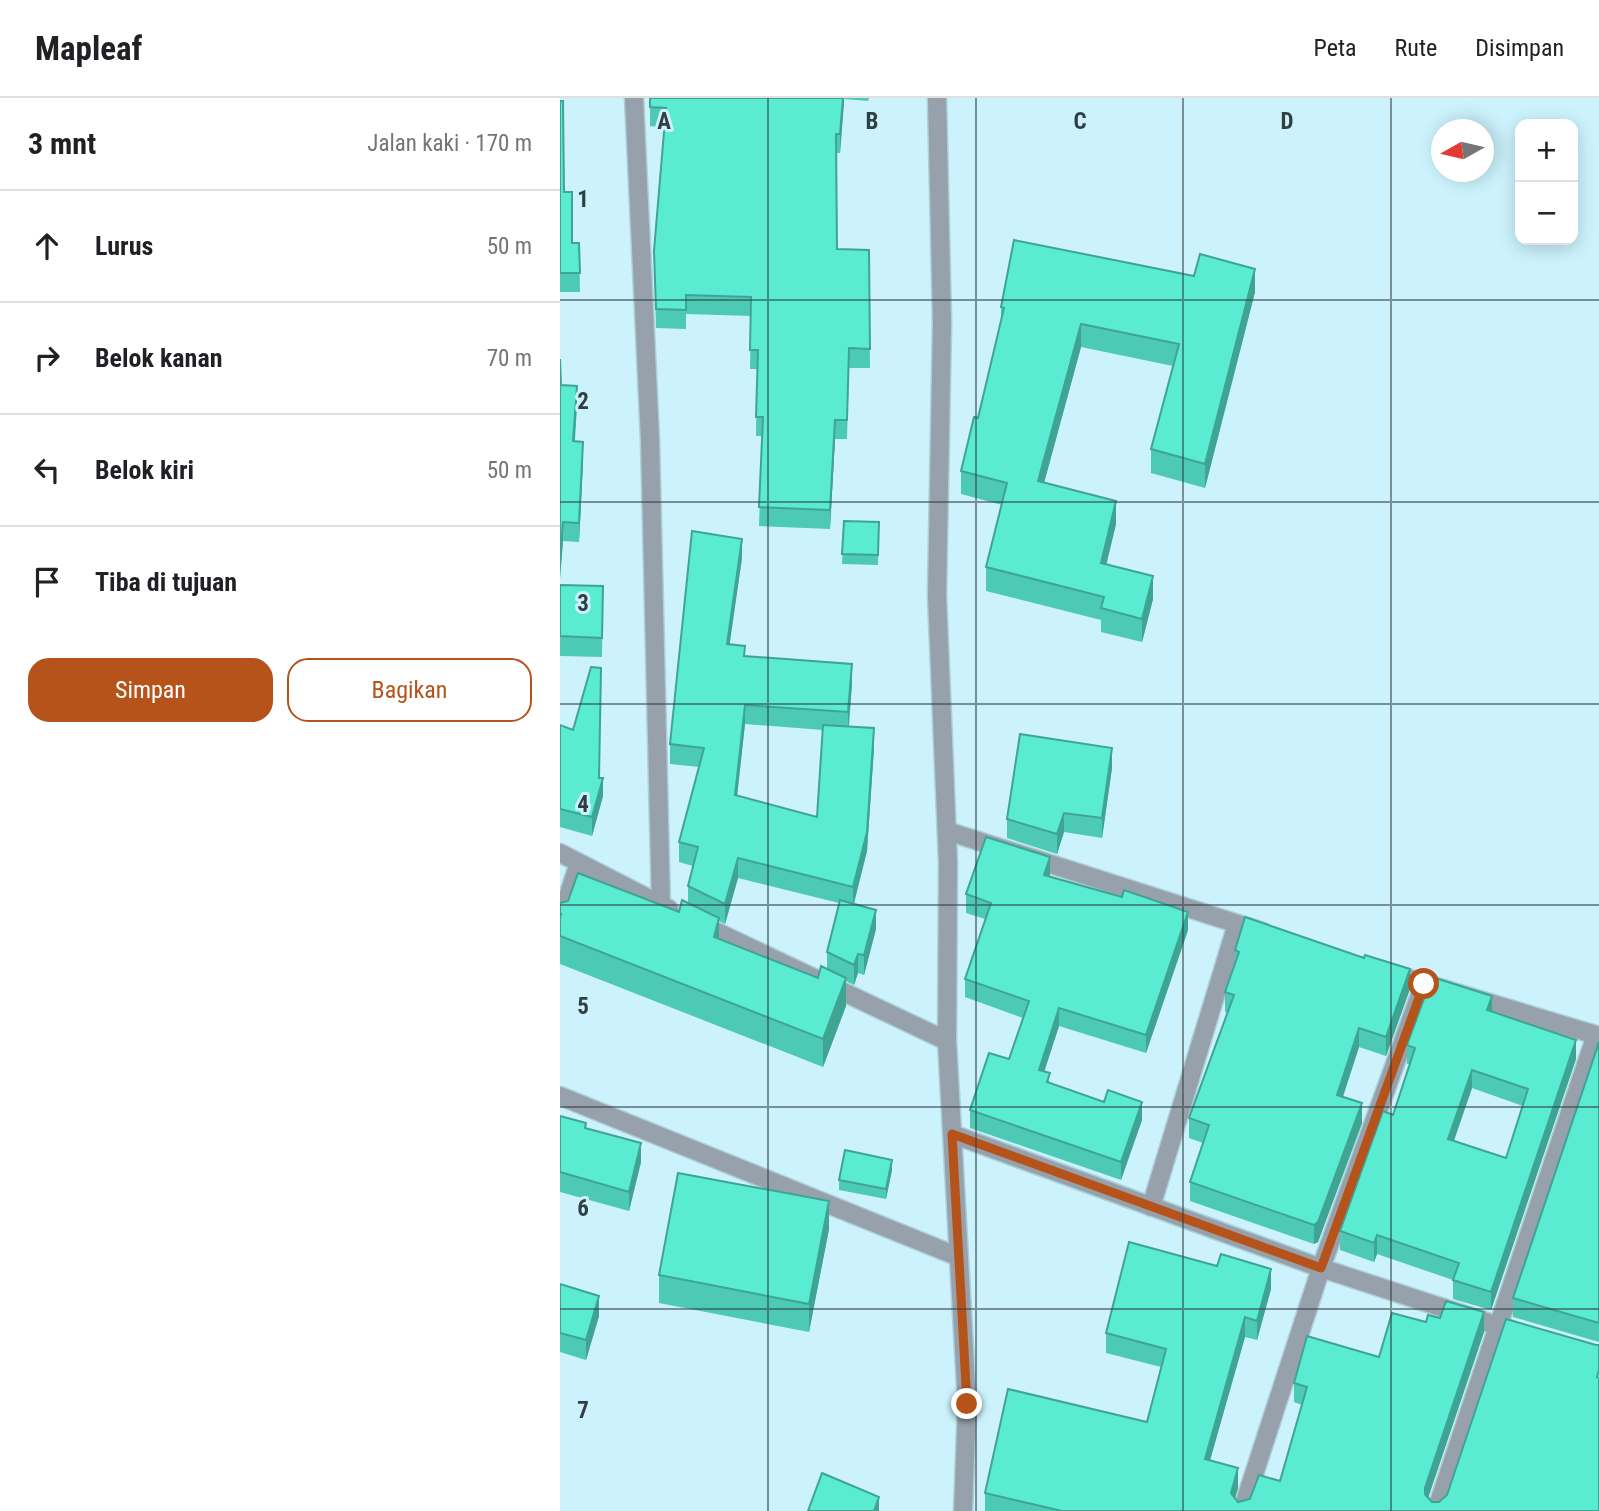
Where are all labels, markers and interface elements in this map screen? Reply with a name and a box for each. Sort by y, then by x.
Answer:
text: Mapleaf [35,29,142,68]
text: Peta [1314,34,1357,62]
text: Rute [1395,34,1437,62]
text: Disimpan [1475,34,1564,62]
text: A [657,108,671,135]
text: B [866,108,878,135]
text: C [1073,108,1087,135]
text: D [1281,108,1294,135]
north arrow [1431,119,1494,182]
map controls [1515,119,1578,245]
button: + [1515,119,1578,182]
text: 3 mnt [28,126,96,161]
text: Jalan kaki · 170 m [367,130,532,157]
button: − [1515,182,1578,245]
text: 1 [577,186,589,213]
icon: ahead [28,227,66,265]
text: Lurus [95,231,153,261]
text: 50 m [487,233,532,260]
icon: right [28,339,66,377]
text: Belok kanan [95,343,222,373]
text: 70 m [487,345,532,372]
text: 2 [577,388,589,415]
icon: left [28,451,66,489]
text: Belok kiri [95,455,194,485]
text: 50 m [487,457,532,484]
icon: arrive [28,563,66,601]
text: Tiba di tujuan [95,567,237,597]
text: 3 [577,590,589,617]
button: Simpan [28,658,273,722]
button: Bagikan [287,658,532,722]
text: 4 [577,791,589,818]
route start [1408,968,1439,999]
text: 5 [577,993,589,1020]
text: 6 [577,1195,589,1222]
route end [951,1388,982,1419]
text: 7 [577,1397,589,1424]

